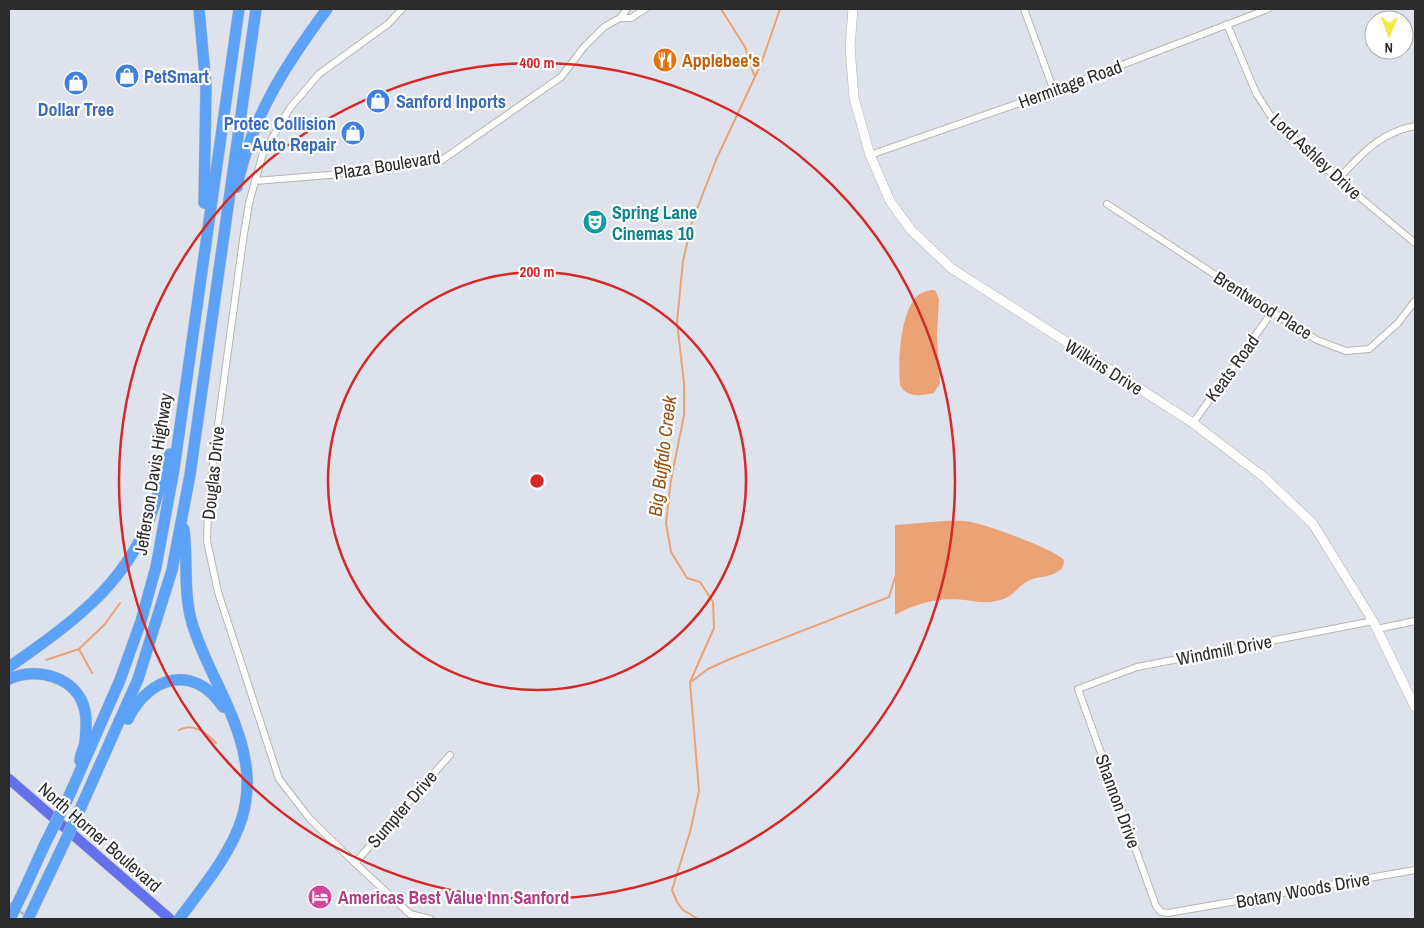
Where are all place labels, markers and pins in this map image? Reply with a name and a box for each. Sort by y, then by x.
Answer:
restaurant icon: Applebee's [652,47,678,73]
place label: Applebee's [682,48,760,73]
shop icon: PetSmart [114,63,140,89]
place label: PetSmart [144,64,209,89]
shop icon: Dollar Tree [63,70,89,96]
shop icon: Sanford Inports [365,88,391,114]
place label: Sanford Inports [396,89,506,114]
place label: Dollar Tree [38,97,114,122]
place label: Protec Collision - Auto Repair [224,111,336,157]
shop icon: Protec Collision - Auto Repair [340,120,366,146]
place label: Spring Lane Cinemas 10 [612,200,697,246]
theatre icon: Spring Lane Cinemas 10 [582,209,608,235]
centre of rings [528,472,546,490]
hotel icon: Americas Best Value Inn Sanford [307,884,333,910]
place label: Americas Best Value Inn Sanford [338,885,569,910]

